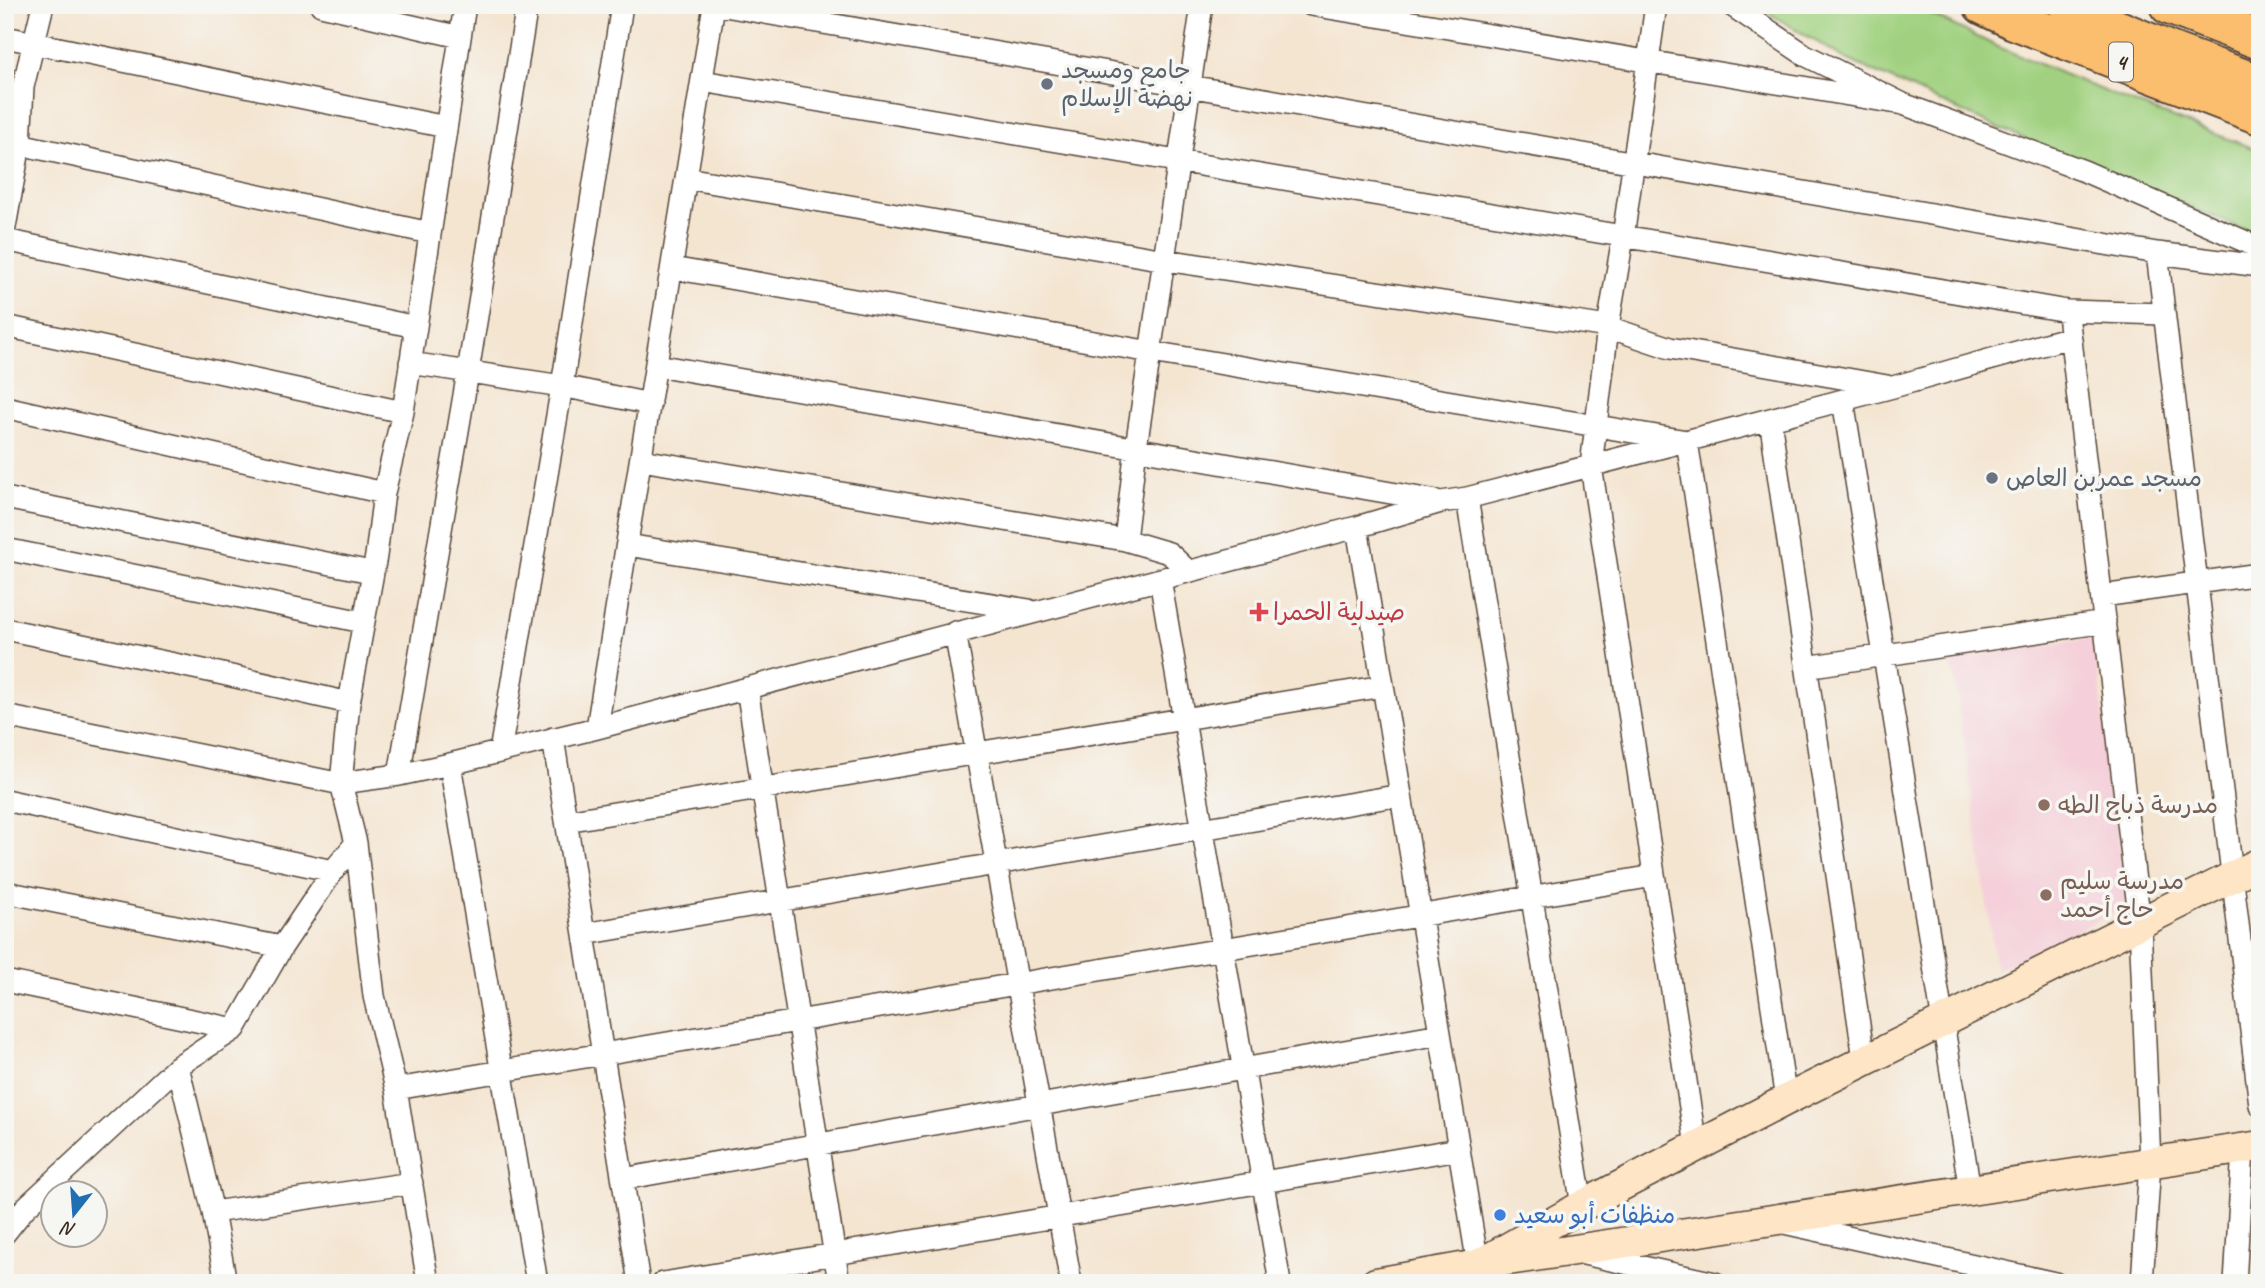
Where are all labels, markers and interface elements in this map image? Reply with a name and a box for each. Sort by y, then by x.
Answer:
road number: 4 [2109,43,2133,82]
place label: جامع ومسجد نهضة الإسلام [1061,55,1193,116]
marker: جامع ومسجد نهضة الإسلام [1039,76,1055,92]
place label: مسجد عمربن العاص [2006,463,2202,493]
marker: مسجد عمربن العاص [1984,470,2000,486]
place label: صيدلية الحمرا [1273,597,1405,627]
marker: صيدلية الحمرا [1251,604,1267,620]
place label: مدرسة ذباح الطه [2058,790,2218,821]
marker: مدرسة ذباح الطه [2036,797,2052,813]
place label: مدرسة سليم حاج أحمد [2060,866,2184,925]
marker: مدرسة سليم حاج أحمد [2038,887,2054,903]
north arrow [38,1180,108,1250]
place label: منظفات أبو سعيد [1514,1200,1675,1230]
marker: منظفات أبو سعيد [1492,1207,1508,1223]
text: N [57,1215,78,1242]

